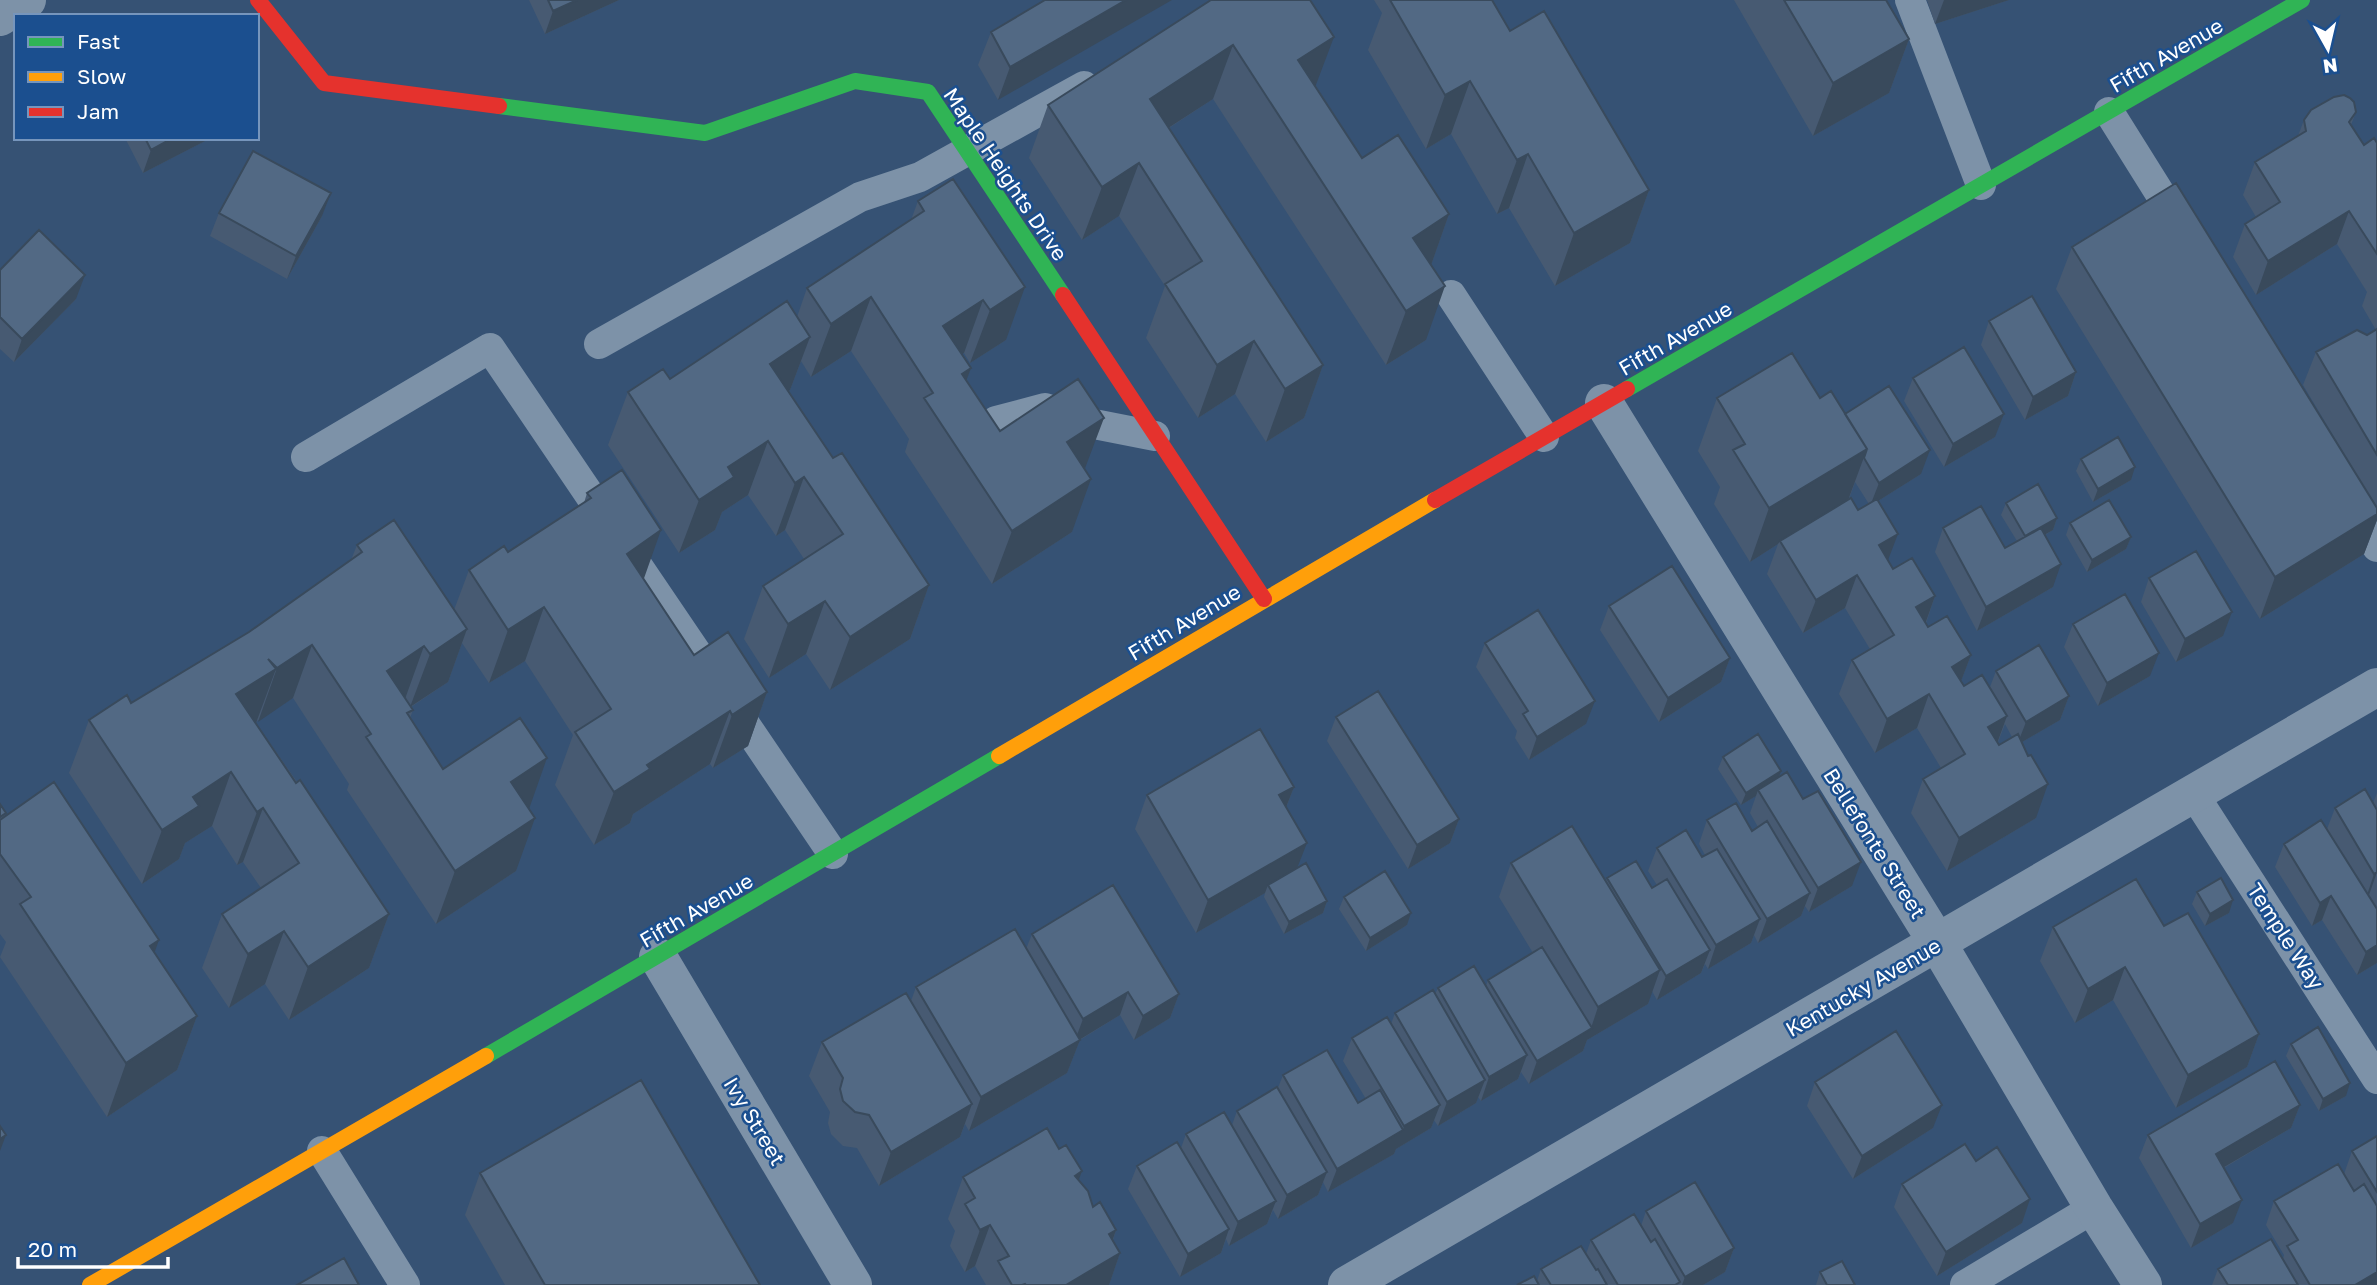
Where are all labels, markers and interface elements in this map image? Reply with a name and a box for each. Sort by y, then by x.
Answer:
street label: Fifth Avenue [2105,12,2227,98]
legend [14,14,259,140]
north arrow [2293,14,2363,84]
text: Fast [77,28,120,54]
text: N [2322,54,2339,79]
text: Slow [77,63,126,89]
street label: Maple Heights Drive [938,83,1074,265]
text: Jam [77,98,119,124]
street label: Fifth Avenue [1614,295,1736,381]
street label: Fifth Avenue [1123,578,1245,666]
street label: Bellefonte Street [1818,763,1932,923]
street label: Fifth Avenue [635,867,757,953]
street label: Temple Way [2242,878,2330,994]
street label: Kentucky Avenue [1781,932,1945,1042]
street label: Ivy Street [719,1072,791,1170]
scale bar [18,1226,168,1270]
text: 20 m [28,1236,77,1262]

